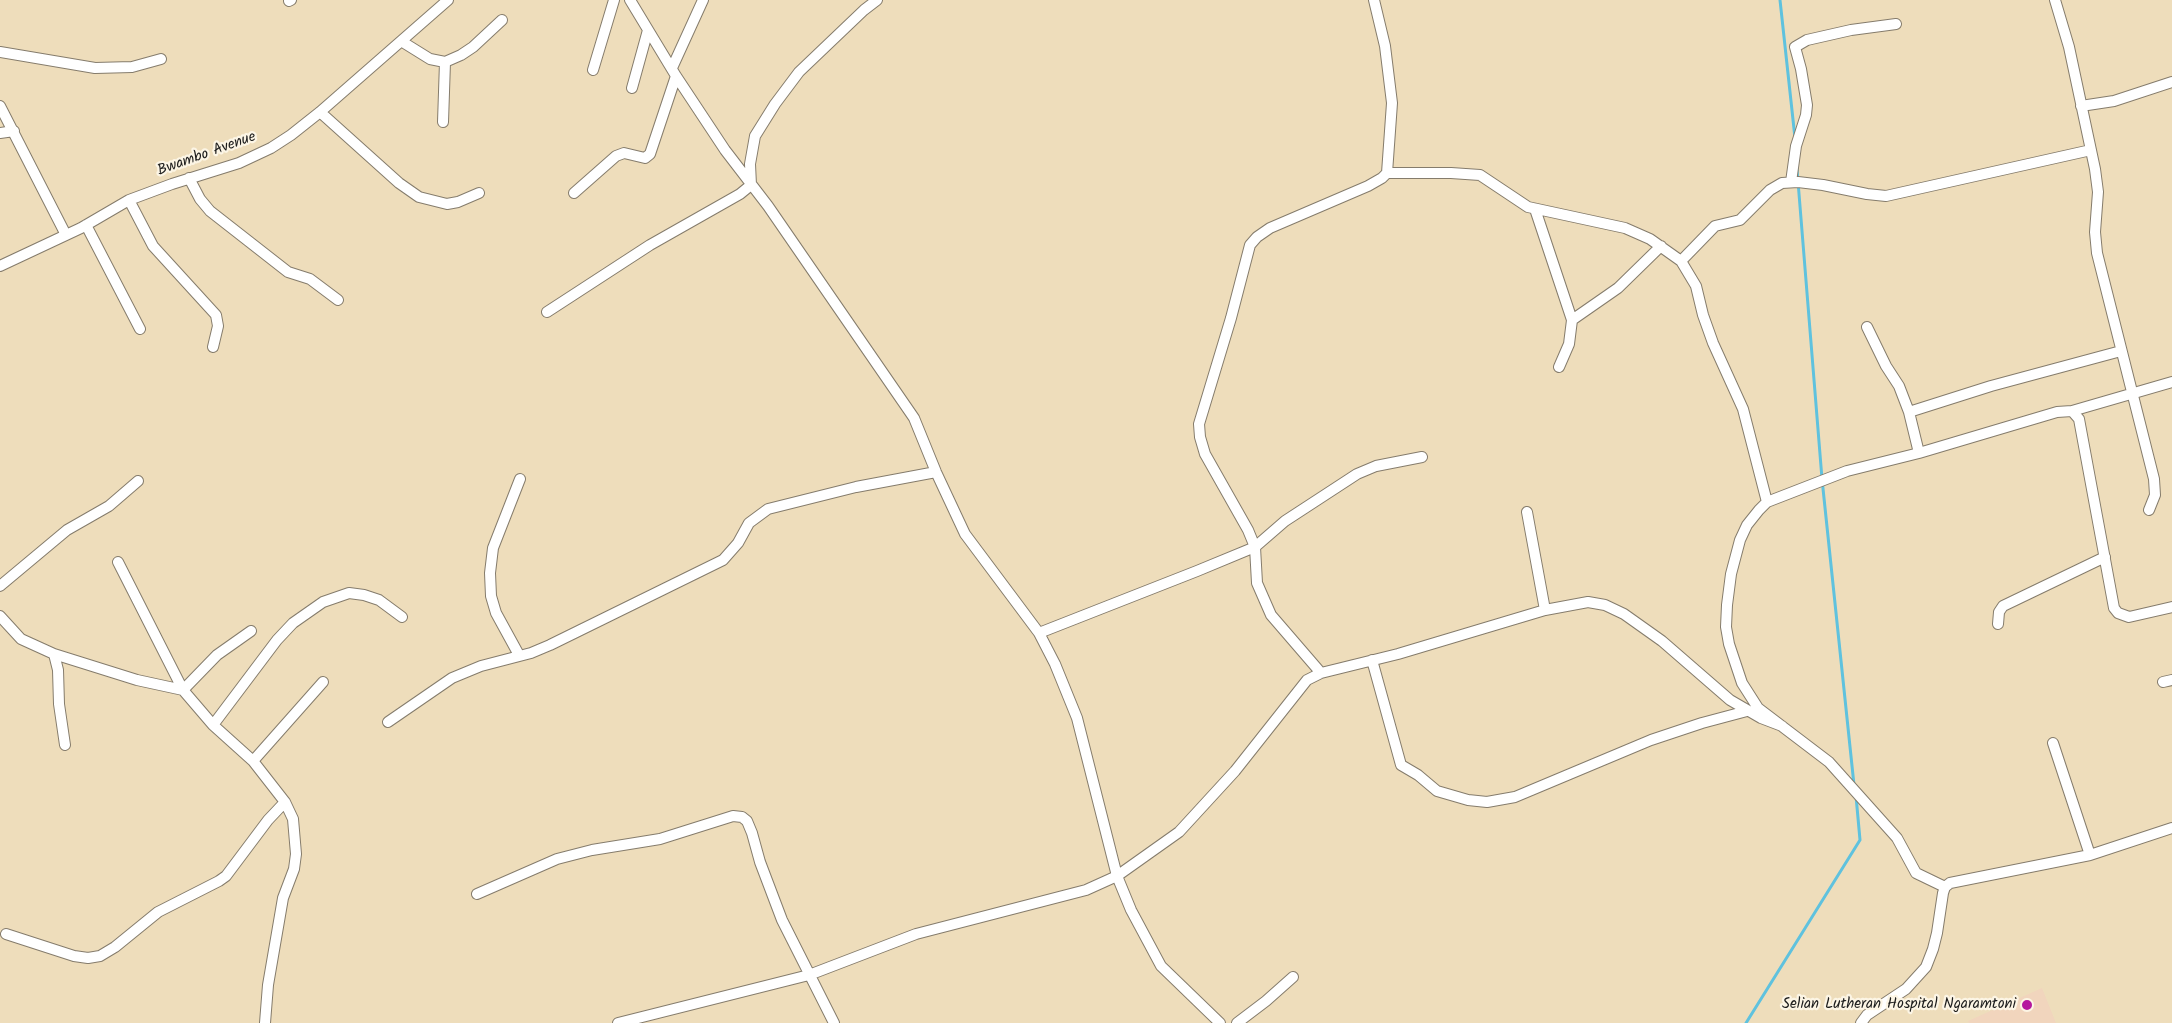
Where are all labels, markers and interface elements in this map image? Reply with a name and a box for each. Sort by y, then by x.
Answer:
street label: Bwambo Avenue [155,129,259,181]
place label: Selian Lutheran Hospital Ngaramtoni [1782,996,2016,1014]
marker: Selian Lutheran Hospital Ngaramtoni [2020,998,2034,1012]

